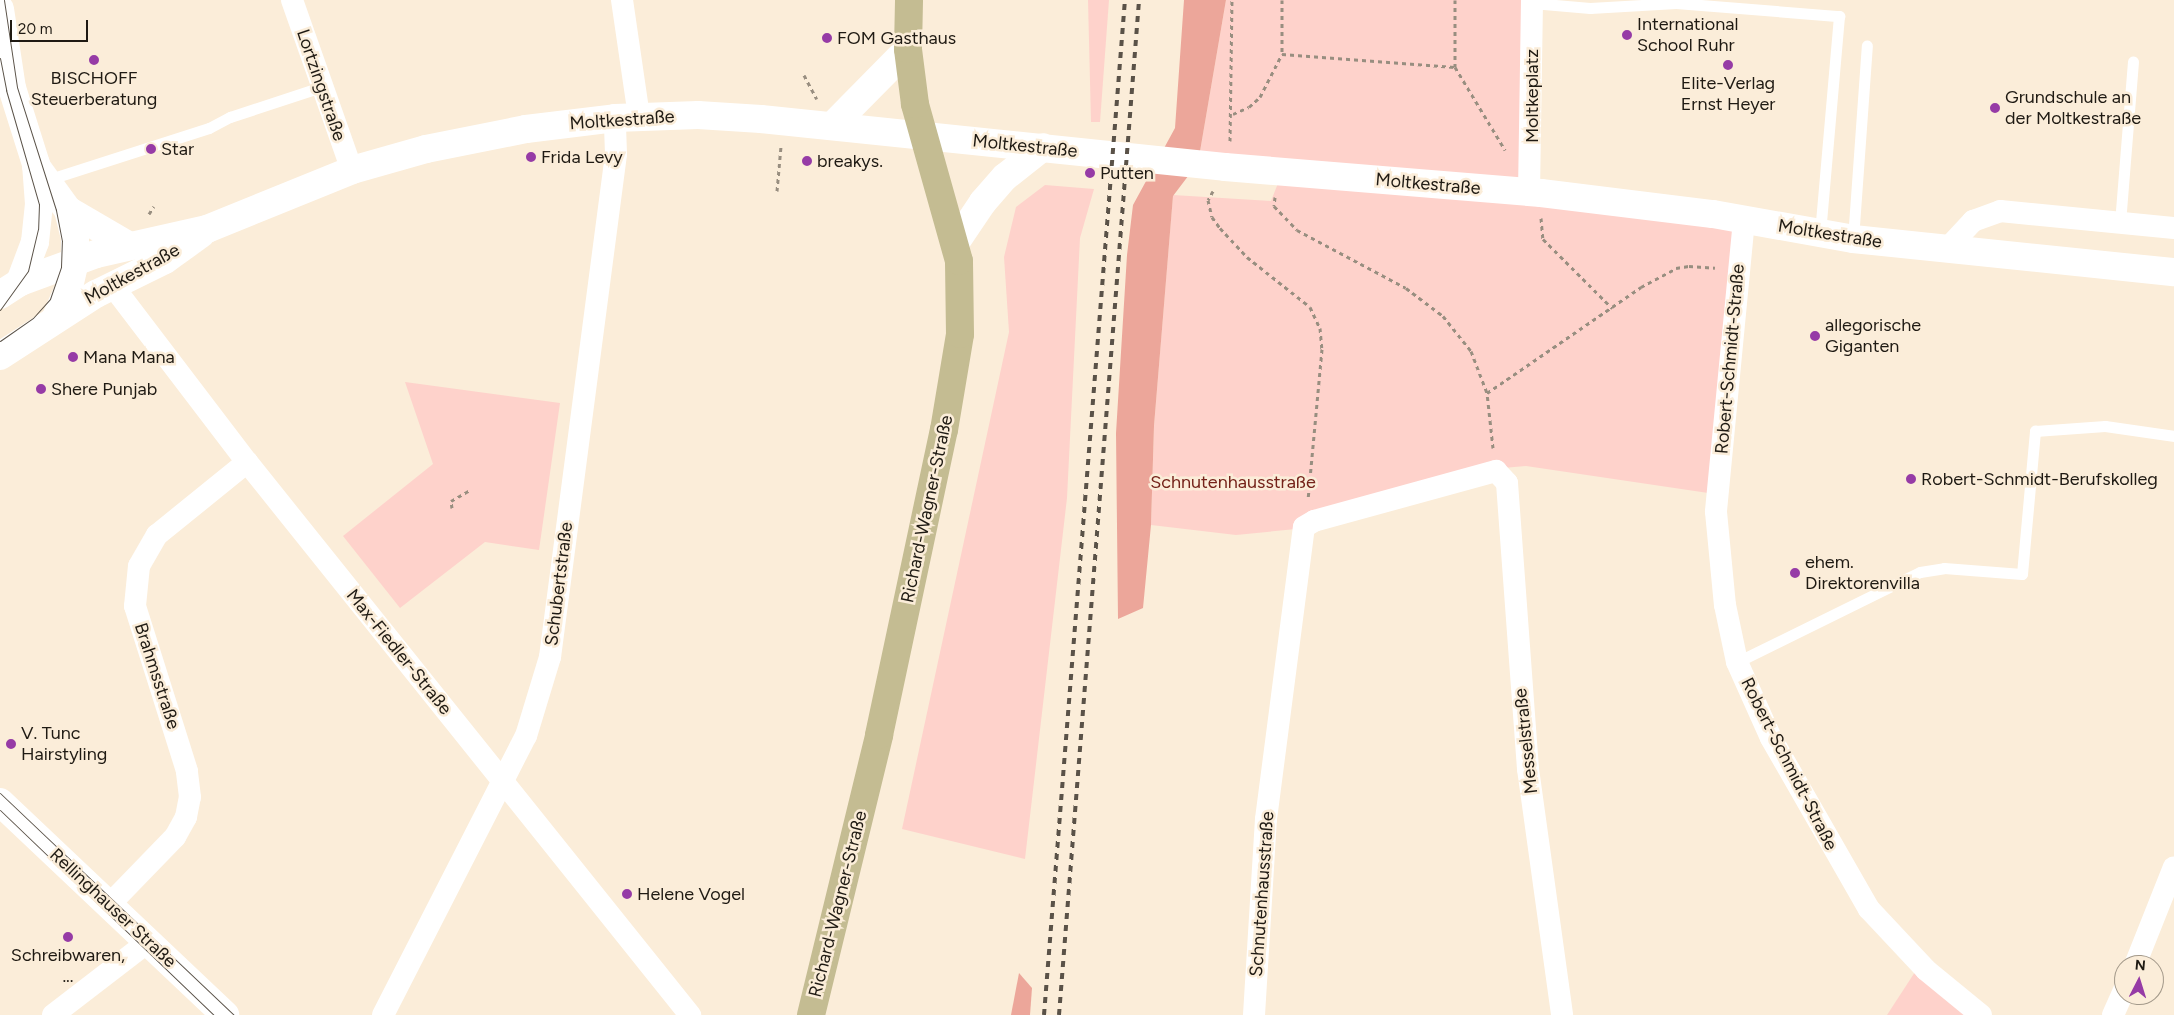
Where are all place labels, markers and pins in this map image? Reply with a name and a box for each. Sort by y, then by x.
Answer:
place label: International School Ruhr [1637,14,1738,56]
place label: FOM Gasthaus [837,27,956,49]
marker: International School Ruhr [1621,29,1633,41]
marker: FOM Gasthaus [821,32,833,44]
marker: BISCHOFF Steuerberatung [88,54,100,66]
marker: Elite-Verlag Ernst Heyer [1722,59,1734,71]
place label: BISCHOFF Steuerberatung [31,68,157,110]
place label: Elite-Verlag Ernst Heyer [1681,73,1775,116]
place label: Grundschule an der Moltkestraße [2005,87,2141,130]
marker: Grundschule an der Moltkestraße [1989,102,2001,114]
place label: Star [161,138,194,160]
marker: Star [145,143,157,155]
place label: Frida Levy [541,146,623,168]
place label: breakys. [817,150,883,172]
marker: Frida Levy [525,151,537,163]
marker: breakys. [801,155,813,167]
place label: Putten [1100,162,1154,184]
marker: Putten [1084,167,1096,179]
place label: allegorische Giganten [1825,315,1921,358]
marker: allegorische Giganten [1809,330,1821,342]
place label: Mana Mana [83,346,175,368]
marker: Mana Mana [67,351,79,363]
place label: Shere Punjab [51,378,157,400]
marker: Shere Punjab [35,383,47,395]
place label: Robert-Schmidt-Berufskolleg [1921,468,2158,490]
marker: Robert-Schmidt-Berufskolleg [1905,473,1917,485]
place label: ehem. Direktorenvilla [1805,552,1920,594]
marker: ehem. Direktorenvilla [1789,567,1801,579]
place label: V. Tunc Hairstyling [21,723,107,766]
marker: V. Tunc Hairstyling [5,738,17,750]
place label: Helene Vogel [637,883,745,905]
marker: Helene Vogel [621,888,633,900]
marker: Schreibwaren, ... [62,931,74,943]
place label: Schreibwaren, ... [11,945,125,988]

